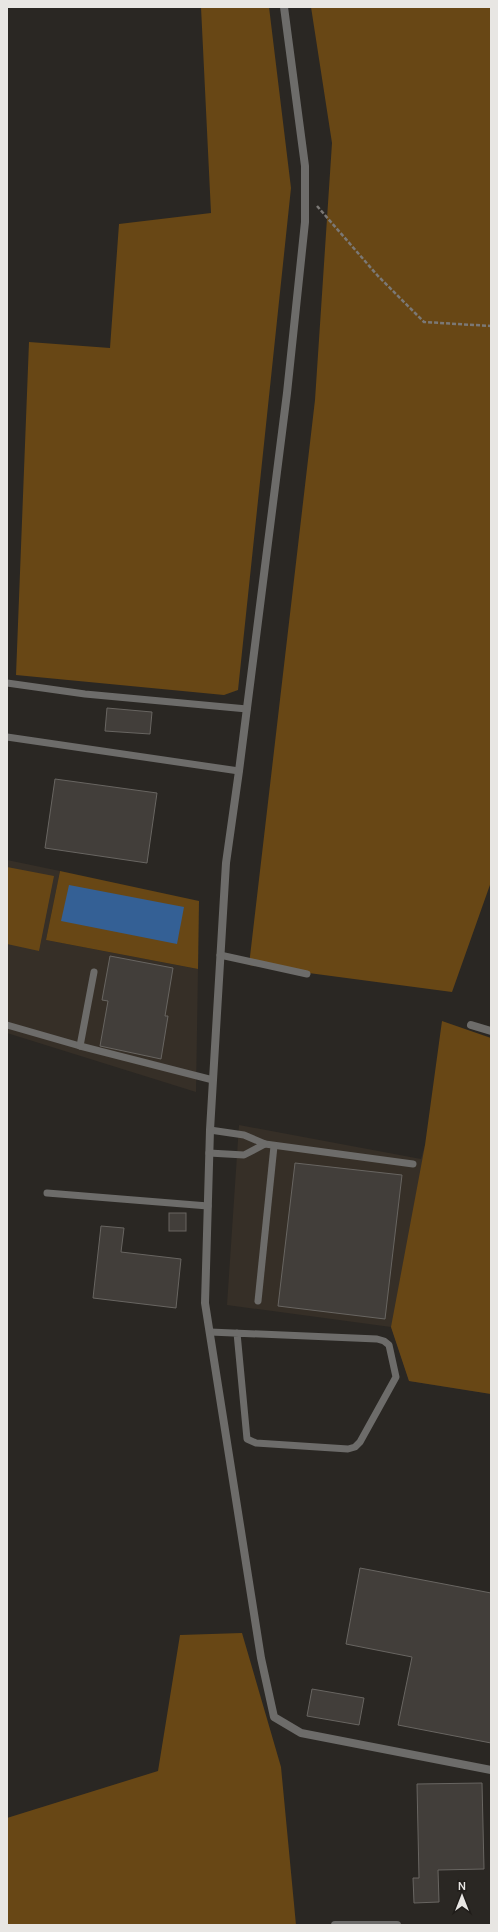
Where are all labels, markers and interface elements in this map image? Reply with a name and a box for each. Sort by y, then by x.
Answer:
north arrow [442,1876,482,1916]
text: N [458,1878,466,1893]

